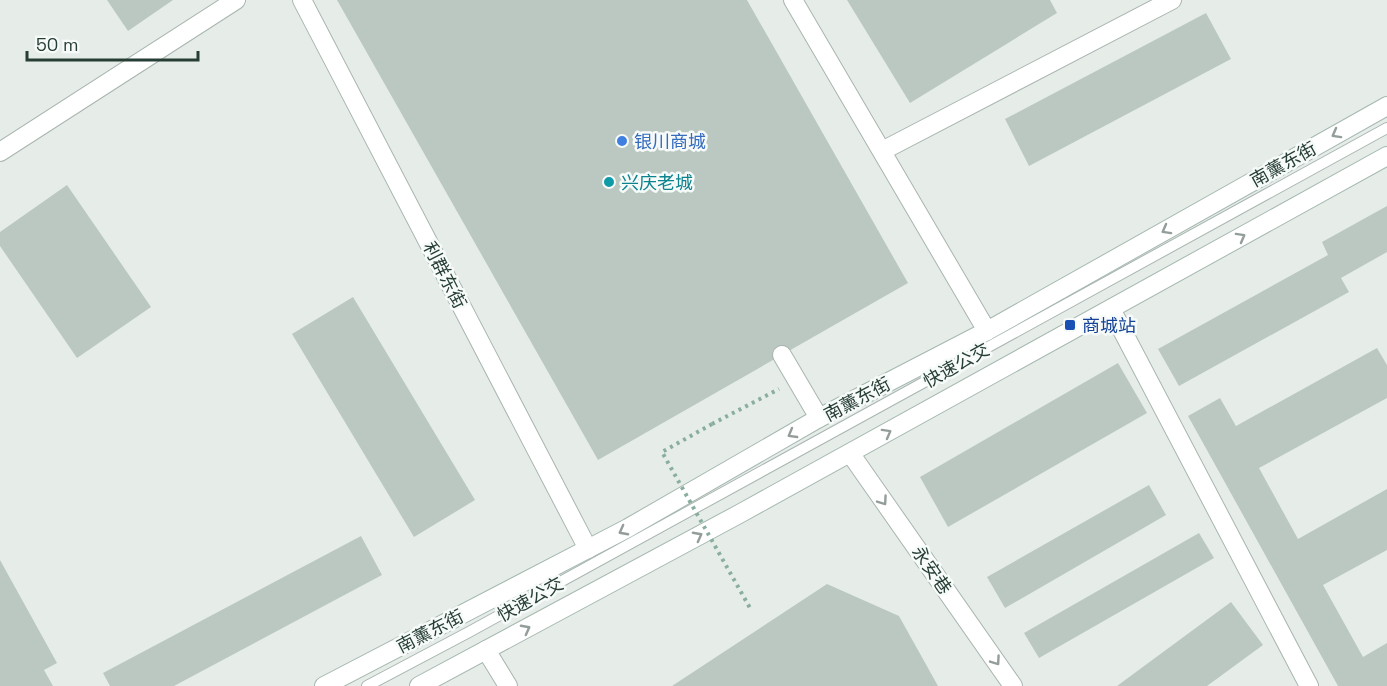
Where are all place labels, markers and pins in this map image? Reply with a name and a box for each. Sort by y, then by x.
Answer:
place label: 银川商城 [634,130,706,153]
marker: 银川商城 [615,134,629,148]
place label: 兴庆老城 [621,171,693,194]
marker: 兴庆老城 [602,175,616,189]
place label: 商城站 [1082,314,1136,337]
marker: 商城站 [1063,318,1077,332]

